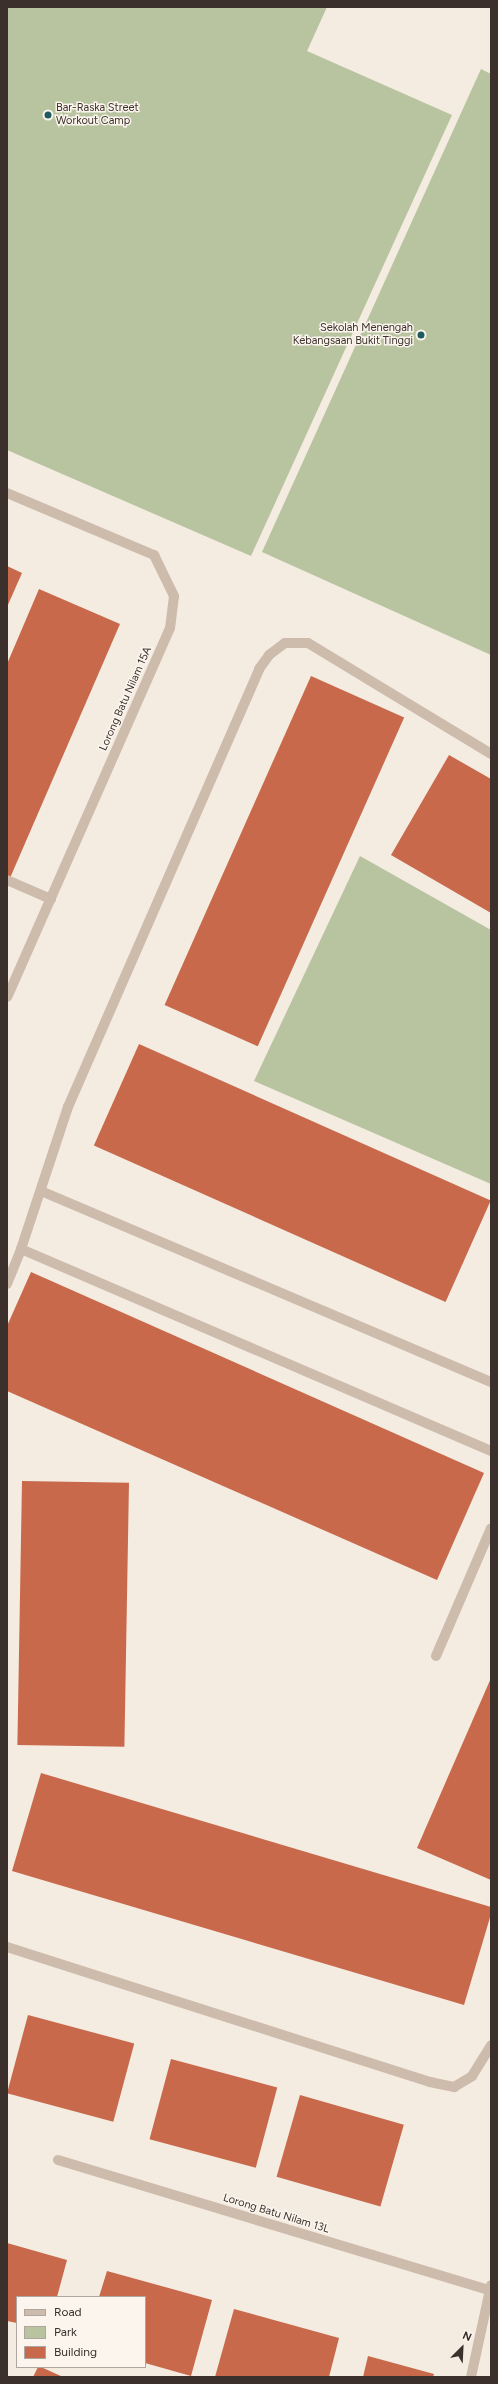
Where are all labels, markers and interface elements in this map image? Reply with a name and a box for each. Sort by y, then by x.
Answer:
place label: Bar-Raska Street Workout Camp [56,102,139,128]
marker: Bar-Raska Street Workout Camp [43,110,53,120]
place label: Sekolah Menengah Kebangsaan Bukit Tinggi [293,322,413,348]
marker: Sekolah Menengah Kebangsaan Bukit Tinggi [416,330,426,340]
street label: Lorong Batu Nilam 15A [97,645,155,753]
street label: Lorong Batu Nilam 13L [221,2192,331,2236]
legend [16,2296,146,2368]
text: Road [54,2305,82,2319]
text: Park [54,2325,77,2339]
north arrow [442,2328,482,2368]
text: N [461,2329,474,2344]
text: Building [54,2345,97,2359]

